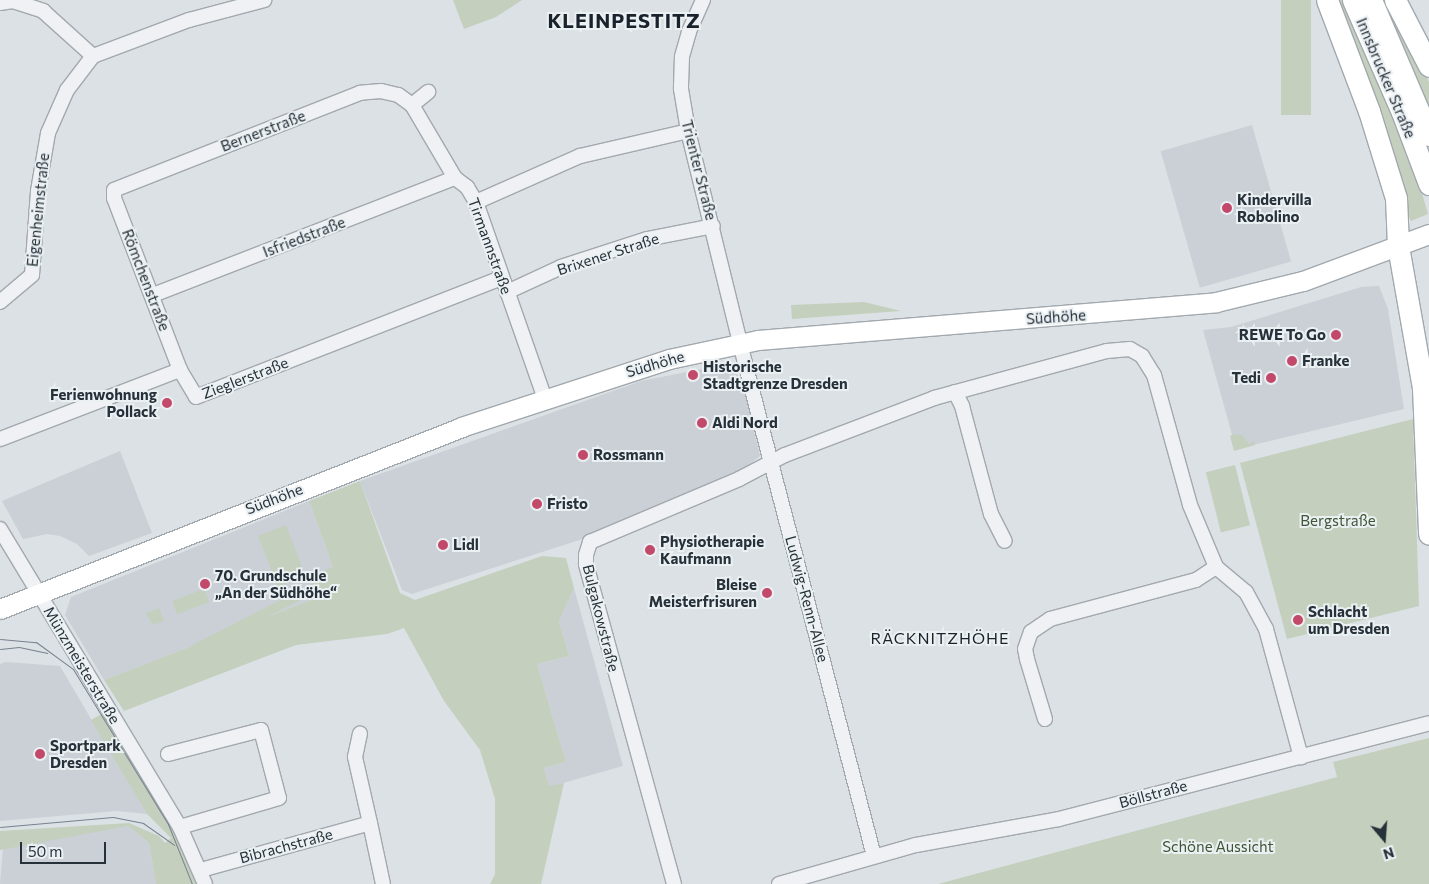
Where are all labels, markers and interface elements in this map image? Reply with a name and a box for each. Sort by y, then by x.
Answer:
district label: KLEINPESTITZ [546,8,702,32]
street label: Innsbrucker Straße [1353,15,1419,141]
street label: Bernerstraße [218,107,308,155]
street label: Trienter Straße [678,118,720,222]
street label: Eigenheimstraße [23,152,53,268]
place label: Kindervilla Robolino [1237,190,1312,225]
street label: Tirmannstraße [464,195,516,297]
marker: Kindervilla Robolino [1221,202,1233,214]
street label: Isfriedstraße [260,213,348,261]
street label: Römchenstraße [118,226,174,334]
street label: Brixener Straße [555,229,661,279]
street label: Südhöhe [1025,306,1087,328]
place label: REWE To Go [1239,326,1326,344]
marker: REWE To Go [1330,329,1342,341]
street label: Südhöhe [624,347,686,381]
place label: Franke [1302,352,1349,370]
street label: Zieglerstraße [199,353,291,403]
marker: Franke [1286,355,1298,367]
place label: Historische Stadtgrenze Dresden [703,357,848,392]
marker: Historische Stadtgrenze Dresden [687,369,699,381]
place label: Tedi [1232,369,1261,387]
marker: Tedi [1265,372,1277,384]
place label: Ferienwohnung Pollack [50,385,157,420]
marker: Ferienwohnung Pollack [161,397,173,409]
place label: Aldi Nord [712,414,778,432]
marker: Aldi Nord [696,417,708,429]
place label: Rossmann [593,446,664,464]
marker: Rossmann [577,449,589,461]
street label: Südhöhe [243,480,305,518]
place label: Fristo [547,495,588,513]
marker: Fristo [531,498,543,510]
park label: Bergstraße [1300,512,1376,530]
place label: Physiotherapie Kaufmann [660,532,764,567]
street label: Ludwig-Renn-Allee [781,534,833,664]
place label: Lidl [453,536,479,554]
marker: Lidl [437,539,449,551]
marker: Physiotherapie Kaufmann [644,544,656,556]
street label: Bulgakowstraße [579,563,623,673]
place label: 70. Grundschule „An der Südhöhe“ [215,566,337,601]
place label: Bleise Meisterfrisuren [649,575,757,610]
marker: 70. Grundschule „An der Südhöhe“ [199,578,211,590]
marker: Bleise Meisterfrisuren [761,587,773,599]
place label: Schlacht um Dresden [1308,602,1390,637]
street label: Münzmeisterstraße [40,603,124,727]
marker: Schlacht um Dresden [1292,614,1304,626]
district label: RÄCKNITZHÖHE [869,628,1011,648]
place label: Sportpark Dresden [50,736,121,771]
marker: Sportpark Dresden [34,748,46,760]
street label: Böllstraße [1117,776,1189,812]
north arrow [1359,814,1409,864]
street label: Bibrachstraße [237,825,335,867]
scale bar [22,832,109,864]
park label: Schöne Aussicht [1162,838,1274,856]
text: 50 m [28,842,62,860]
text: N [1381,844,1396,863]

